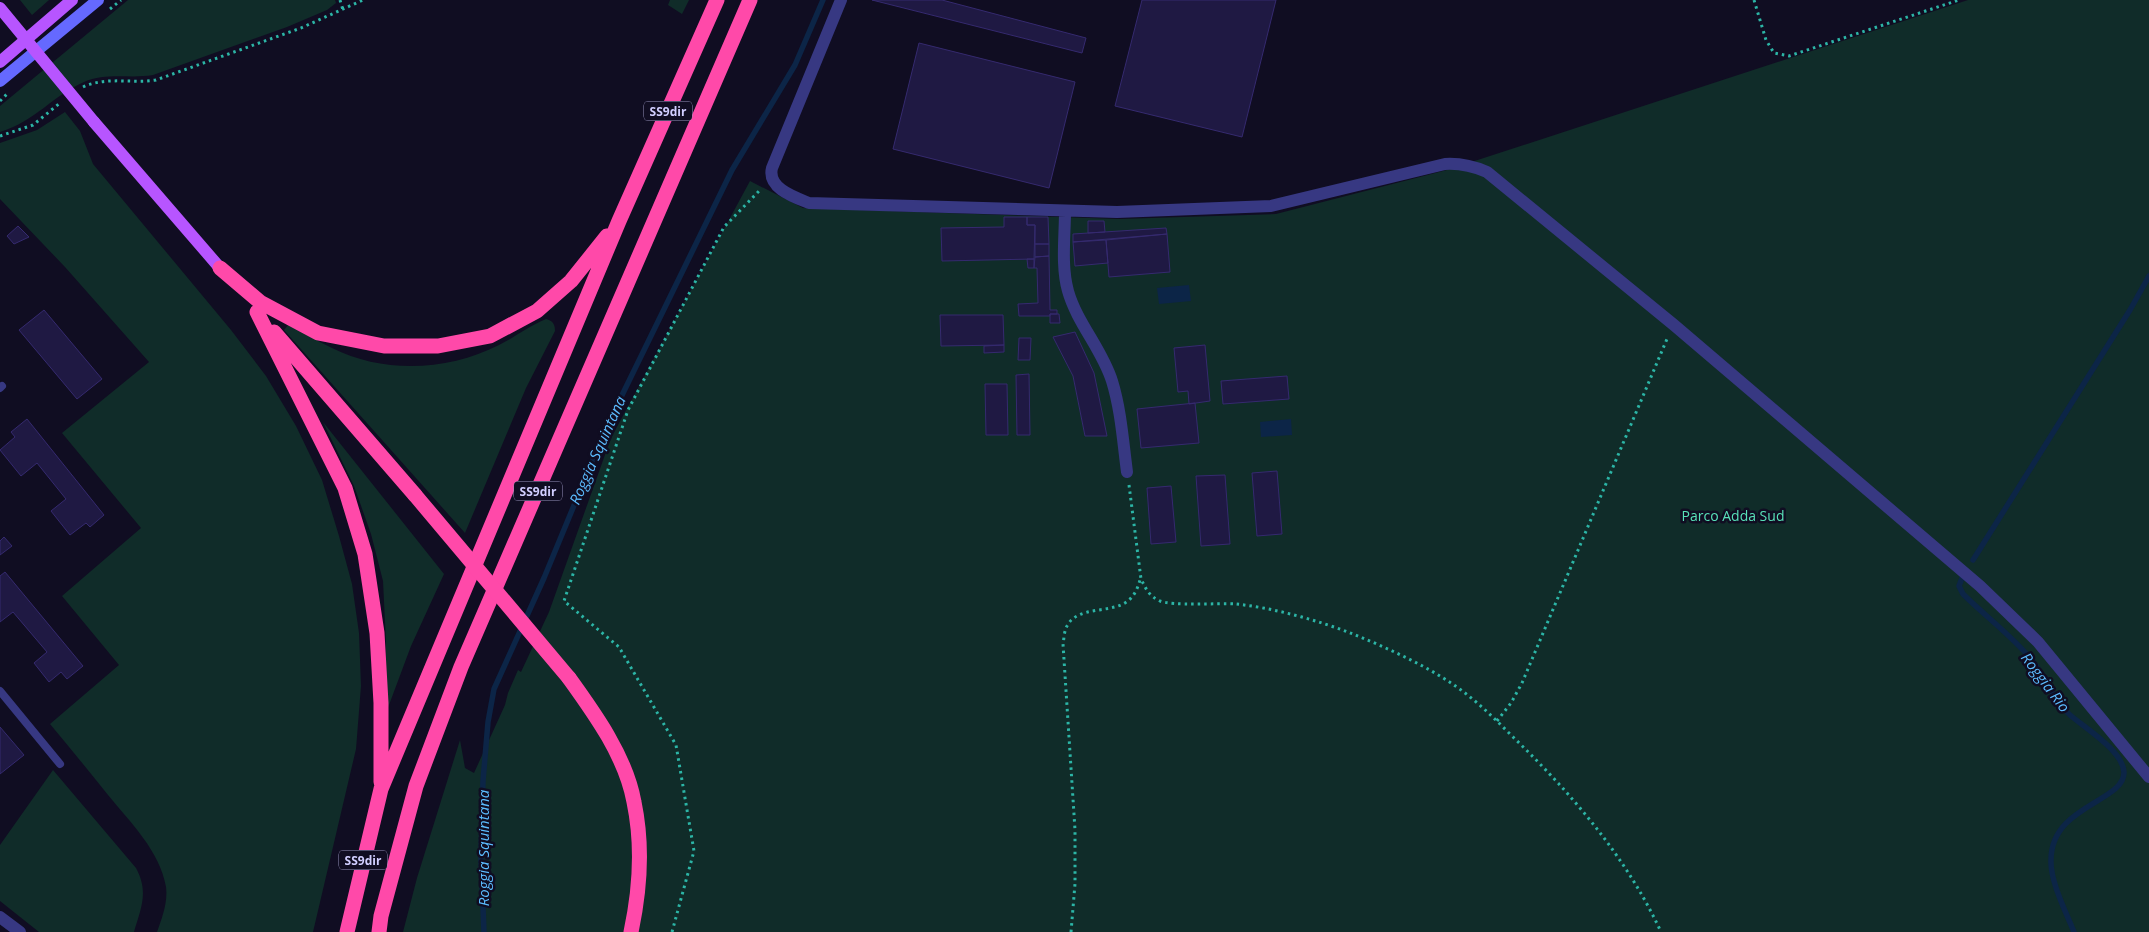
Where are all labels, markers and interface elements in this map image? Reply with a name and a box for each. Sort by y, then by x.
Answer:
road number: SS9dir [644,102,692,120]
water label: Roggia Squintana [564,392,630,507]
road number: SS9dir [514,482,562,501]
park label: Parco Adda Sud [1682,506,1784,525]
water label: Roggia Rio [2017,648,2075,716]
water label: Roggia Squintana [473,789,493,906]
road number: SS9dir [339,850,387,870]

